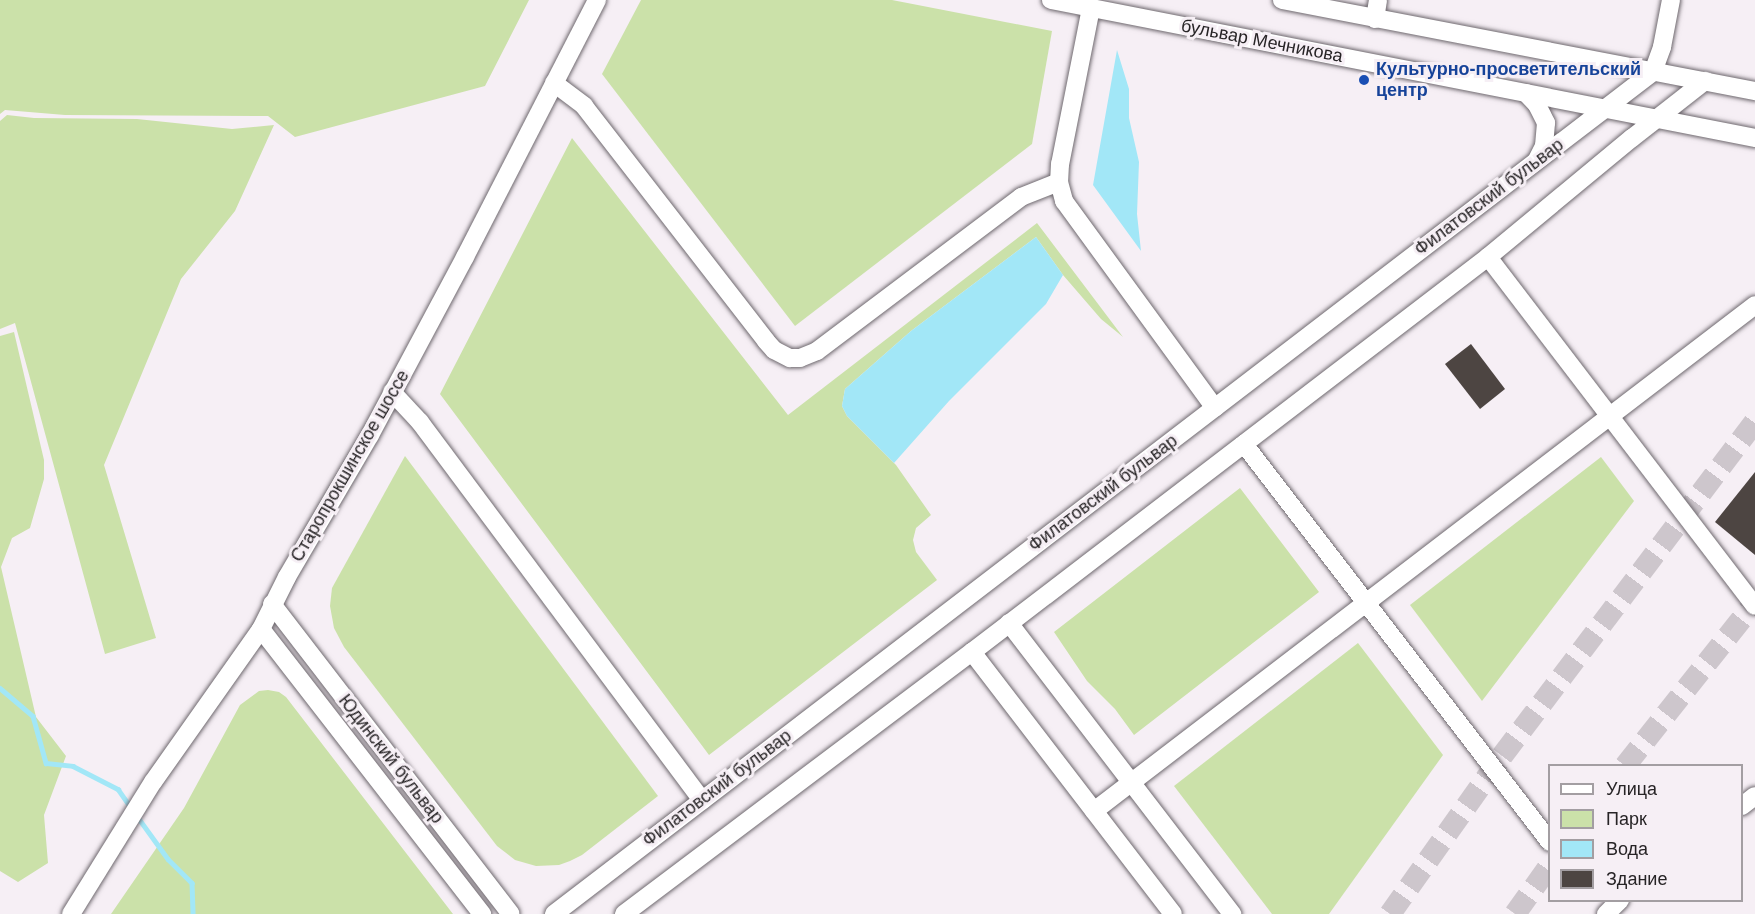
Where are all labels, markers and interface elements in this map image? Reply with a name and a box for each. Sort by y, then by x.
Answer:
street label: бульвар Мечникова [1179,15,1345,67]
place label: Культурно-просветительский центр [1376,59,1641,101]
marker: Культурно-просветительский центр [1357,73,1371,87]
street label: Филатовский бульвар [1410,134,1568,260]
street label: Старопрокшинское шоссе [286,366,414,566]
street label: Филатовский бульвар [1024,430,1182,556]
street label: Юдинский бульвар [334,690,448,828]
street label: Филатовский бульвар [638,725,796,851]
legend [1548,764,1743,902]
text: Улица [1606,779,1657,799]
text: Парк [1606,809,1647,829]
text: Вода [1606,839,1648,859]
text: Здание [1606,869,1667,889]

